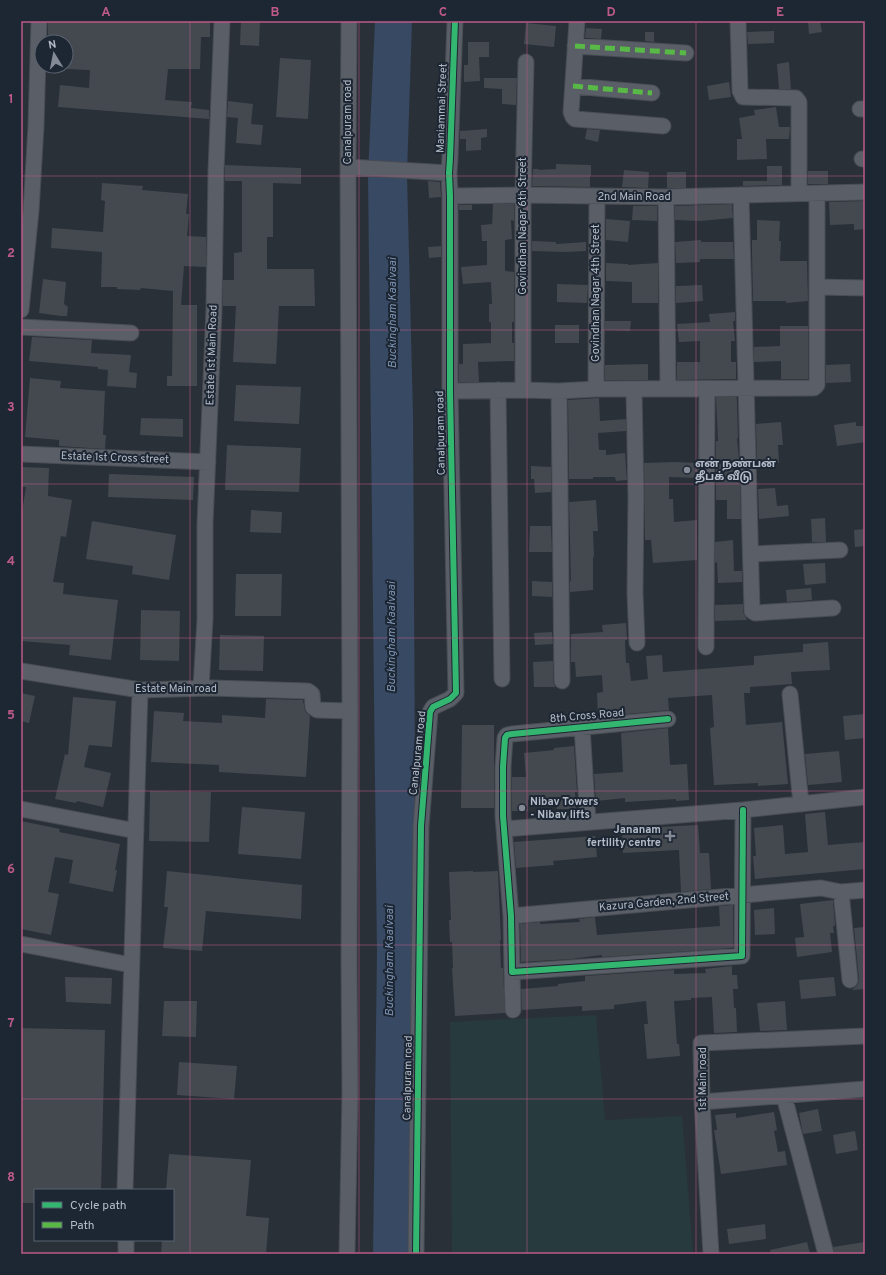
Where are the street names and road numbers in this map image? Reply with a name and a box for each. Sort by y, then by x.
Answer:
street label: Maniammai Street [433,63,451,153]
street label: Canalpuram road [341,80,355,164]
street label: Govindhan Nagar 6th Street [516,157,530,295]
street label: 2nd Main Road [597,190,671,204]
street label: Govindhan Nagar 4th Street [589,224,603,362]
street label: Estate 1st Main Road [203,304,221,406]
street label: Canalpuram road [433,390,449,476]
street label: Estate 1st Cross street [61,449,169,467]
street label: Estate Main road [135,682,217,696]
street label: 8th Cross Road [549,706,625,726]
street label: Canalpuram road [407,710,429,796]
street label: Kazura Garden, 2nd Street [598,889,730,915]
street label: Canalpuram road [400,1035,416,1121]
street label: 1st Main road [696,1047,710,1111]

